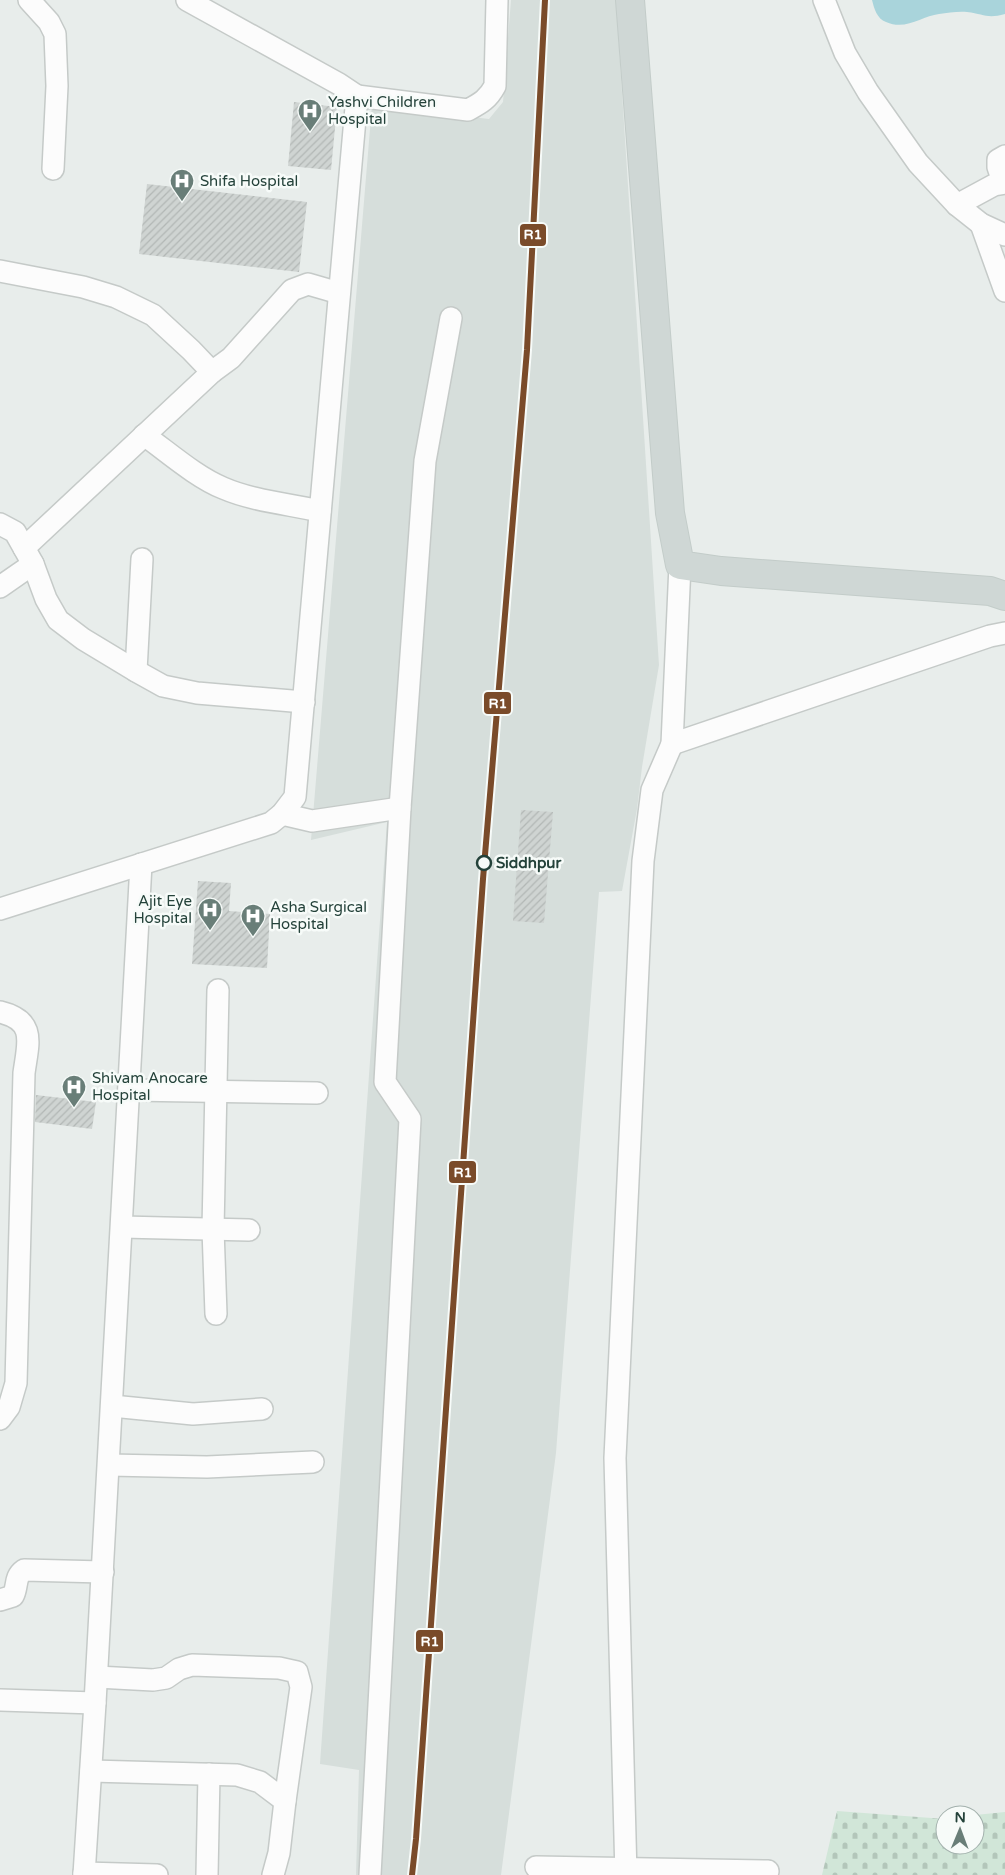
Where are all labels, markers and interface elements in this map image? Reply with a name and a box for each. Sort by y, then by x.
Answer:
place label: Yashvi Children Hospital [328,93,436,128]
hospital icon: Yashvi Children Hospital [297,98,323,132]
hospital icon: Shifa Hospital [169,168,195,202]
place label: Shifa Hospital [200,172,298,190]
line badge: R1 [519,223,547,247]
text: R1 [524,226,542,243]
line badge: R1 [483,691,512,715]
text: R1 [489,695,507,712]
place label: Siddhpur [496,854,562,873]
marker: Siddhpur [476,855,492,871]
place label: Ajit Eye Hospital [133,892,192,927]
hospital icon: Ajit Eye Hospital [197,897,223,931]
place label: Asha Surgical Hospital [270,898,367,933]
hospital icon: Asha Surgical Hospital [240,903,266,937]
place label: Shivam Anocare Hospital [92,1069,208,1104]
hospital icon: Shivam Anocare Hospital [61,1074,87,1108]
line badge: R1 [448,1160,477,1184]
text: R1 [454,1164,472,1181]
line badge: R1 [415,1629,444,1653]
text: R1 [421,1633,439,1650]
north arrow [935,1805,985,1855]
text: N [954,1809,966,1826]

